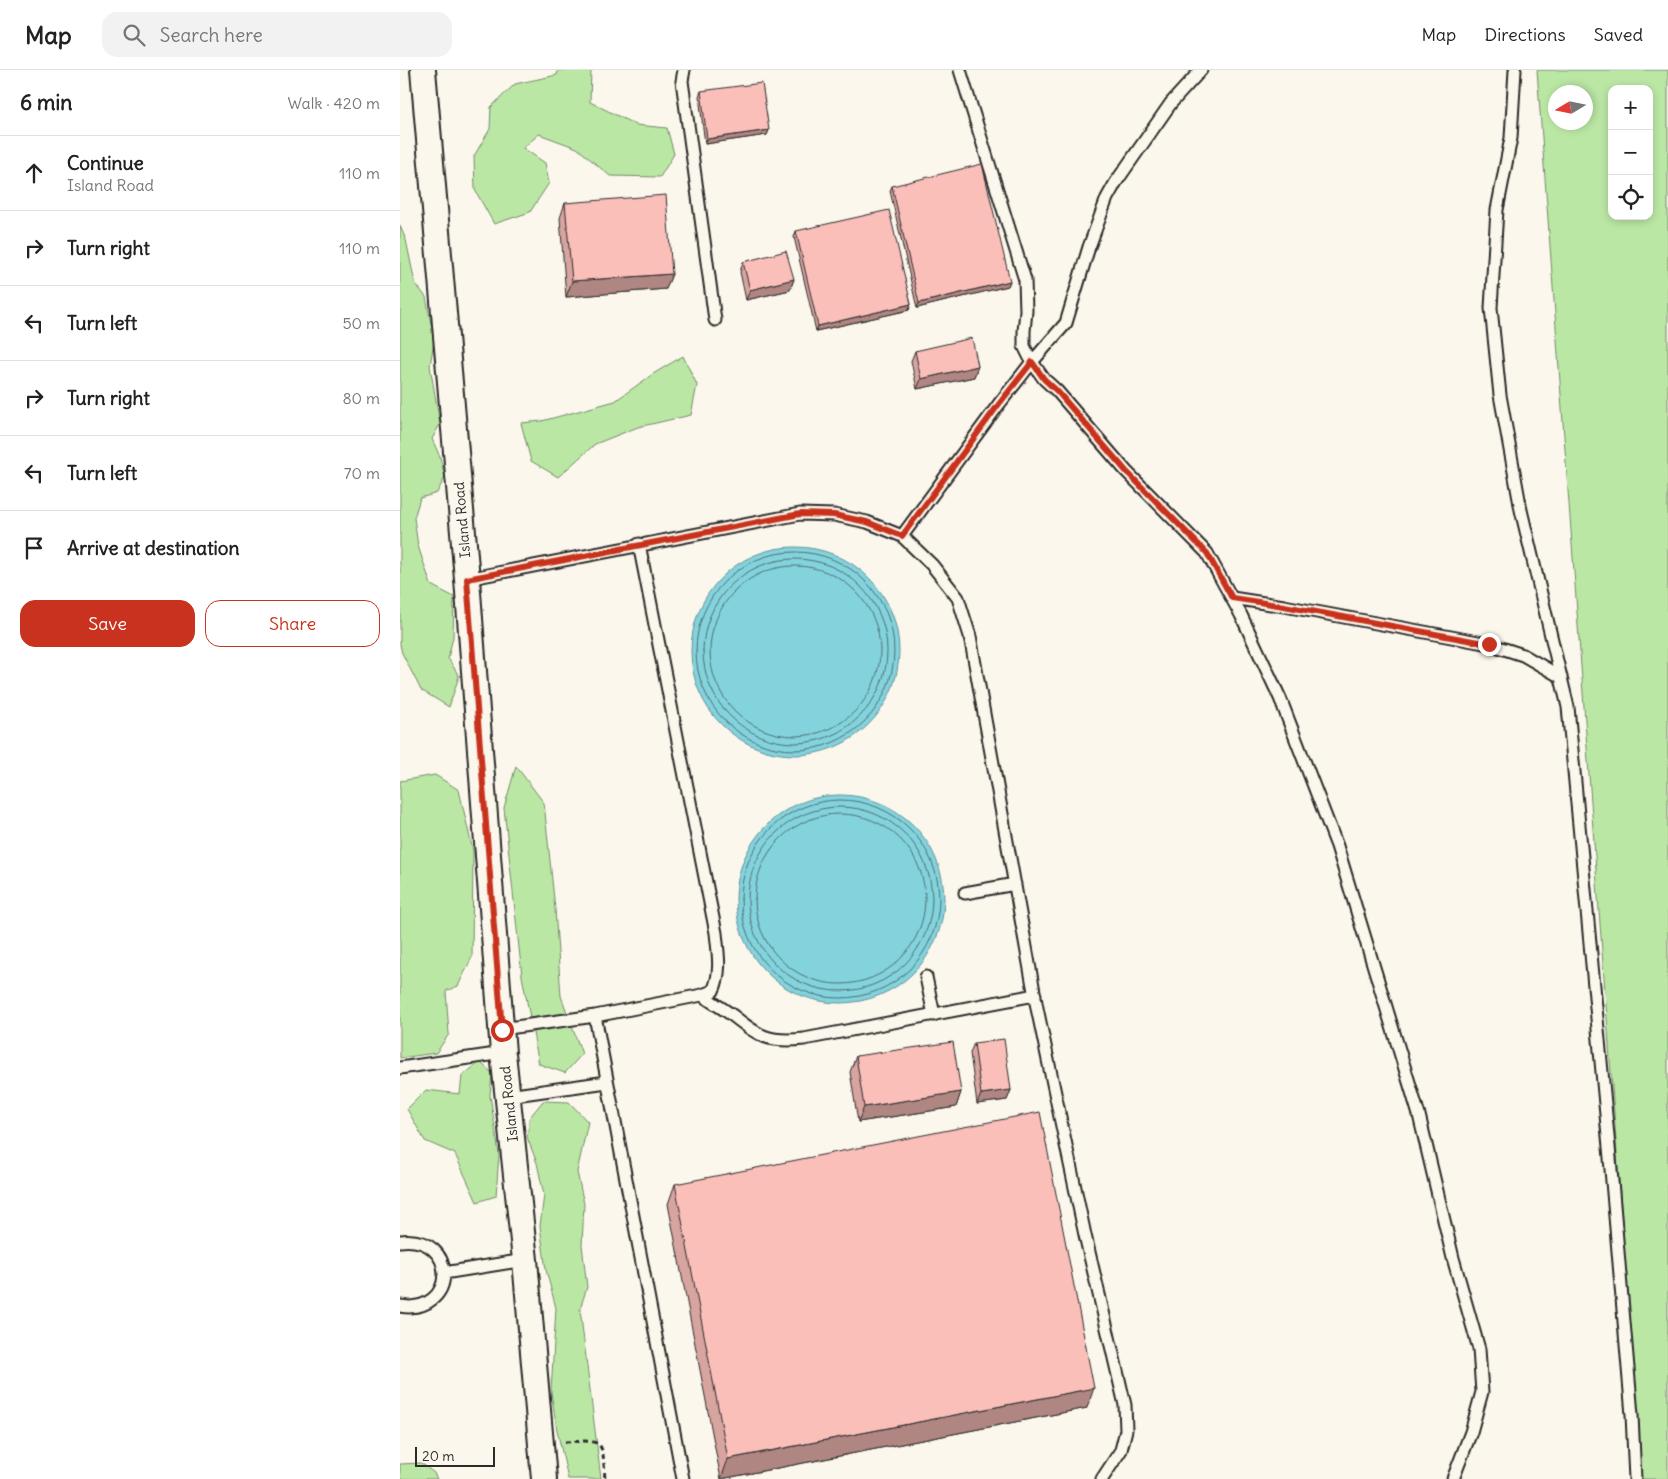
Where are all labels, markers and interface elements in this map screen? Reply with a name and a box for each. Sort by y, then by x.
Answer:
search box [102,12,452,57]
text: Map [25,20,72,50]
icon: search [120,21,148,49]
text: Search here [160,23,263,47]
text: Map [1421,23,1456,46]
text: Directions [1484,23,1566,46]
text: Saved [1594,23,1643,46]
north arrow [1548,85,1593,130]
map controls [1608,85,1653,220]
button: + [1608,85,1653,130]
text: 6 min [20,89,72,116]
text: Walk · 420 m [288,93,380,113]
button: − [1608,130,1653,175]
text: Continue [67,151,144,175]
icon: ahead [20,159,48,187]
text: 110 m [339,163,380,183]
text: Island Road [67,175,154,195]
button: locate [1608,175,1653,220]
icon: right [20,234,48,262]
text: Turn right [67,236,150,260]
text: 110 m [339,238,380,258]
icon: left [20,309,48,337]
text: Turn left [67,311,137,335]
text: 50 m [342,313,380,333]
icon: right [20,384,48,412]
text: Turn right [67,386,150,410]
text: 80 m [342,388,380,408]
icon: left [20,459,48,487]
text: Turn left [67,461,137,485]
text: 70 m [344,463,380,483]
street label: Island Road [450,481,474,559]
icon: arrive [20,534,48,562]
text: Arrive at destination [67,536,240,560]
button: Save [20,600,195,647]
button: Share [205,600,380,647]
route end [1478,633,1501,656]
route start [491,1019,514,1042]
street label: Island Road [496,1065,522,1143]
scale bar [415,1444,495,1467]
text: 20 m [422,1447,455,1465]

